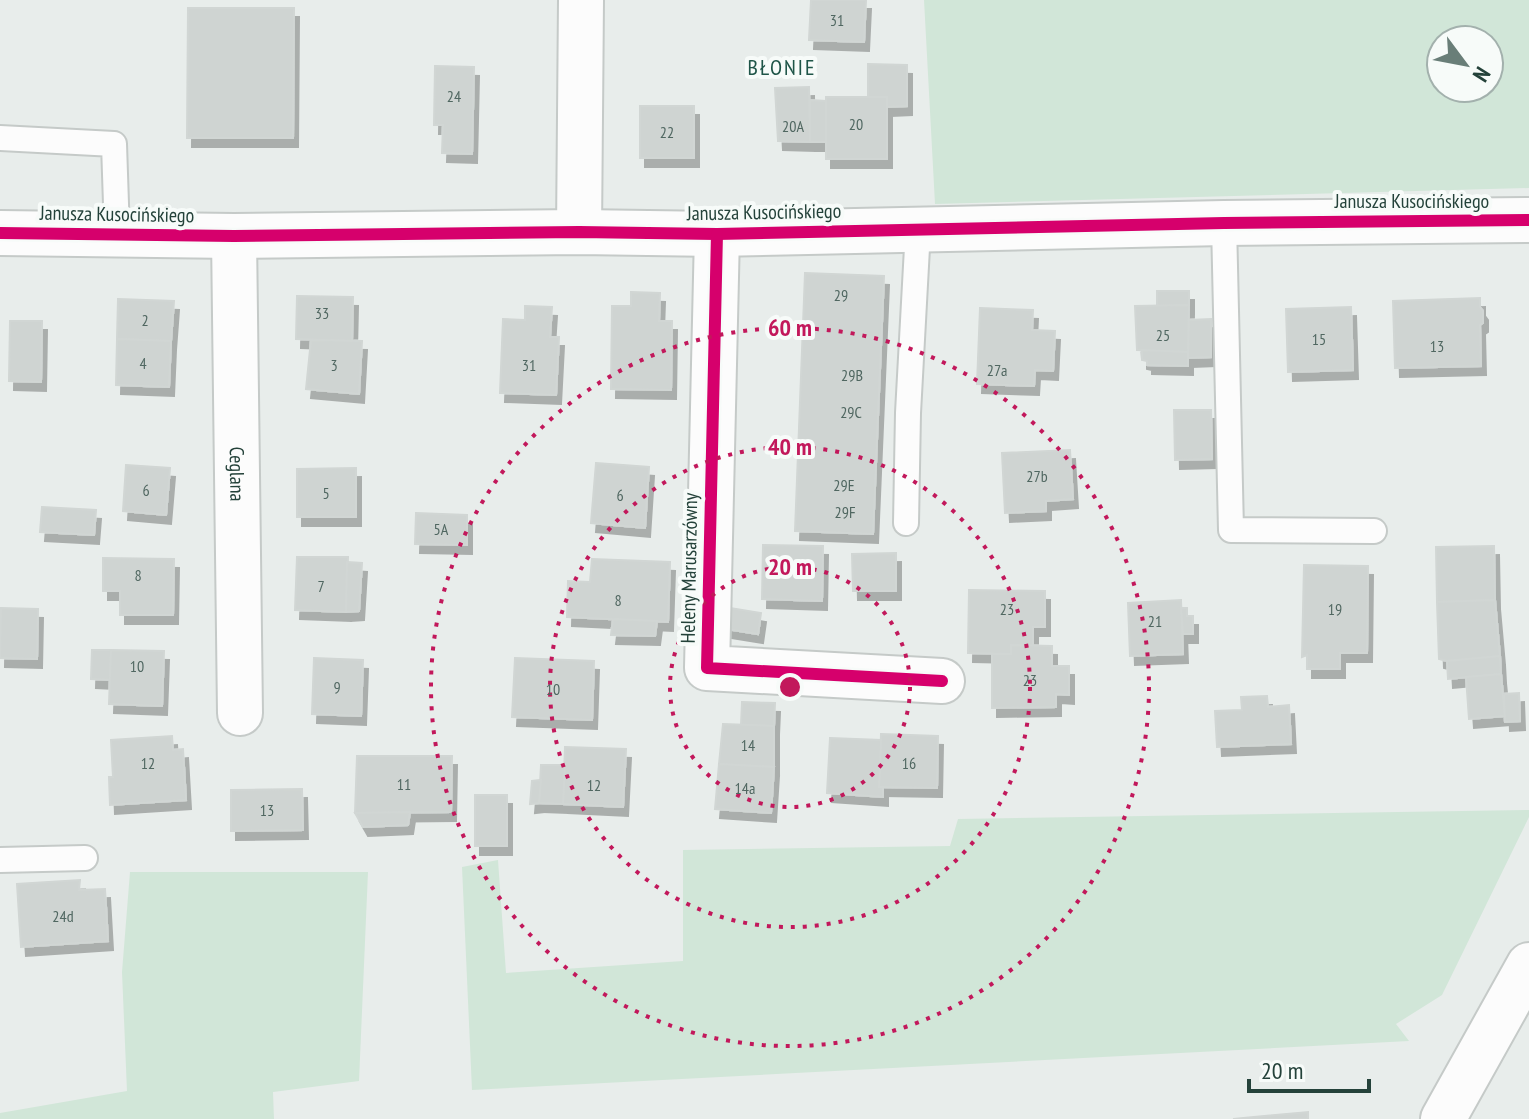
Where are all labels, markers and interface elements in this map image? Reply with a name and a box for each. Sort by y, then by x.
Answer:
house number: 31 [830,10,844,30]
north arrow [1425,24,1505,104]
district label: BŁONIE [748,53,816,81]
text: N [1467,62,1497,87]
house number: 24 [447,86,461,106]
house number: 20 [849,114,863,134]
house number: 20A [782,116,804,136]
house number: 22 [660,122,674,142]
street label: Janusza Kusocińskiego [1334,188,1489,214]
street label: Janusza Kusocińskiego [686,198,841,226]
street label: Janusza Kusocińskiego [39,200,194,228]
house number: 29 [834,285,848,305]
house number: 33 [315,303,329,323]
house number: 2 [141,310,149,330]
text: 60 m [768,312,812,343]
house number: 25 [1156,325,1170,345]
house number: 15 [1312,329,1326,349]
house number: 13 [1430,336,1444,356]
house number: 4 [139,353,147,373]
house number: 3 [330,355,338,375]
house number: 31 [522,355,536,375]
house number: 27a [987,360,1007,380]
house number: 29B [841,365,863,385]
house number: 29C [840,402,862,422]
text: 40 m [768,431,812,462]
street label: Ceglana [224,446,250,502]
house number: 27b [1026,466,1048,486]
house number: 29E [833,475,855,495]
house number: 6 [142,480,150,500]
house number: 5 [322,483,330,503]
house number: 6 [616,485,624,505]
street label: Heleny Marusarzówny [675,492,703,643]
house number: 29F [834,502,856,522]
house number: 5A [434,519,449,539]
text: 20 m [768,551,812,582]
house number: 8 [134,565,142,585]
house number: 7 [317,576,325,596]
house number: 8 [614,590,622,610]
house number: 23 [1000,599,1014,619]
house number: 19 [1328,599,1342,619]
house number: 21 [1148,611,1162,631]
house number: 10 [130,656,144,676]
house number: 23 [1023,670,1037,690]
centre of rings [776,673,804,701]
house number: 9 [333,677,341,697]
house number: 10 [546,679,560,699]
house number: 14 [741,735,755,755]
house number: 12 [141,753,155,773]
house number: 16 [902,753,916,773]
house number: 11 [397,774,411,794]
house number: 12 [587,775,601,795]
house number: 14a [735,778,755,798]
house number: 13 [260,800,274,820]
house number: 24d [52,906,74,926]
scale bar [1249,1043,1369,1093]
text: 20 m [1261,1055,1303,1086]

